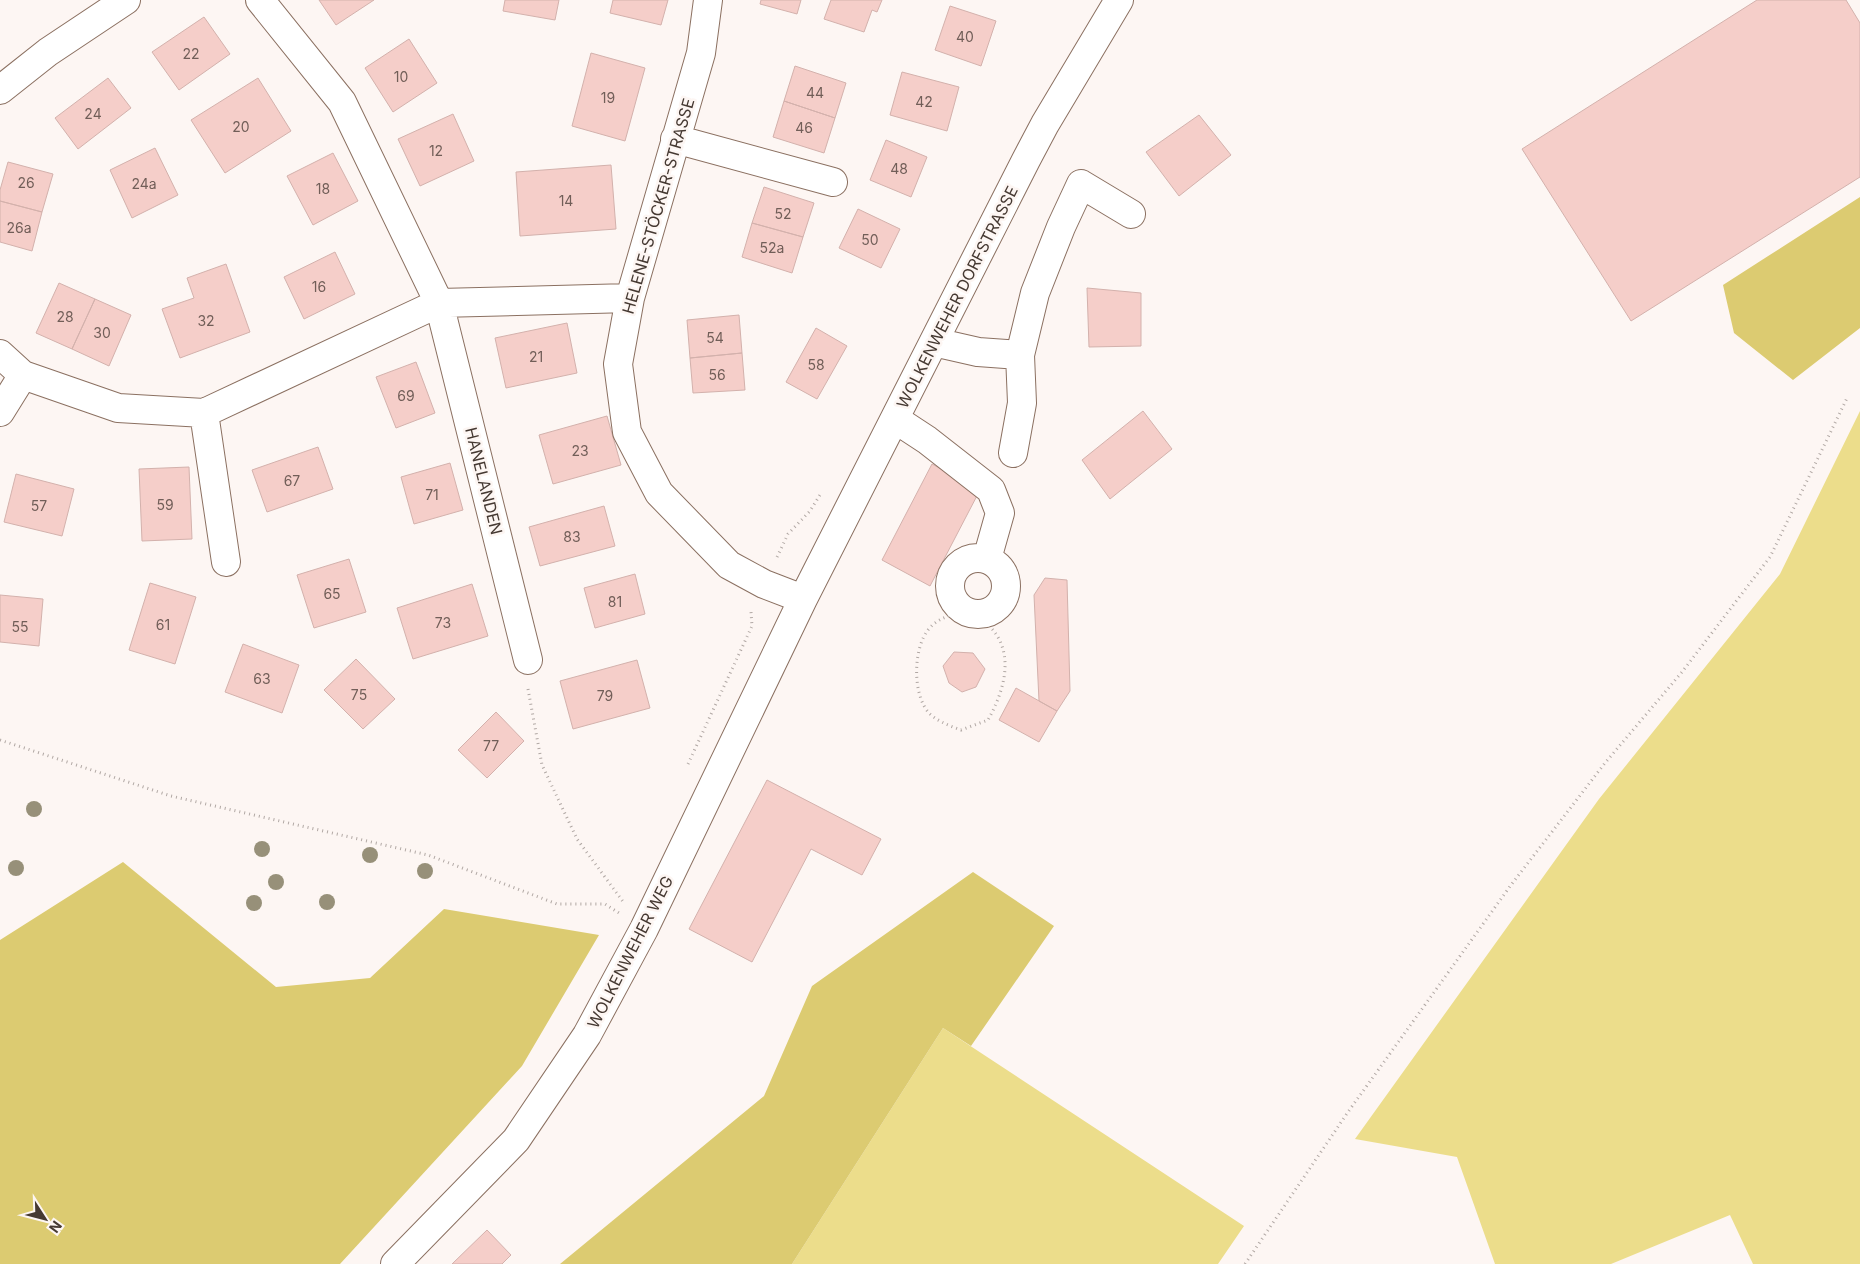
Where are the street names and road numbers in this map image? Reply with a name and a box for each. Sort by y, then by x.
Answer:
street label: HELENE-STÖCKER-STRASSE [618,96,698,316]
street label: WOLKENWEHER DORFSTRASSE [892,183,1022,411]
street label: HANELANDEN [461,425,507,537]
street label: WOLKENWEHER WEG [583,872,677,1032]

